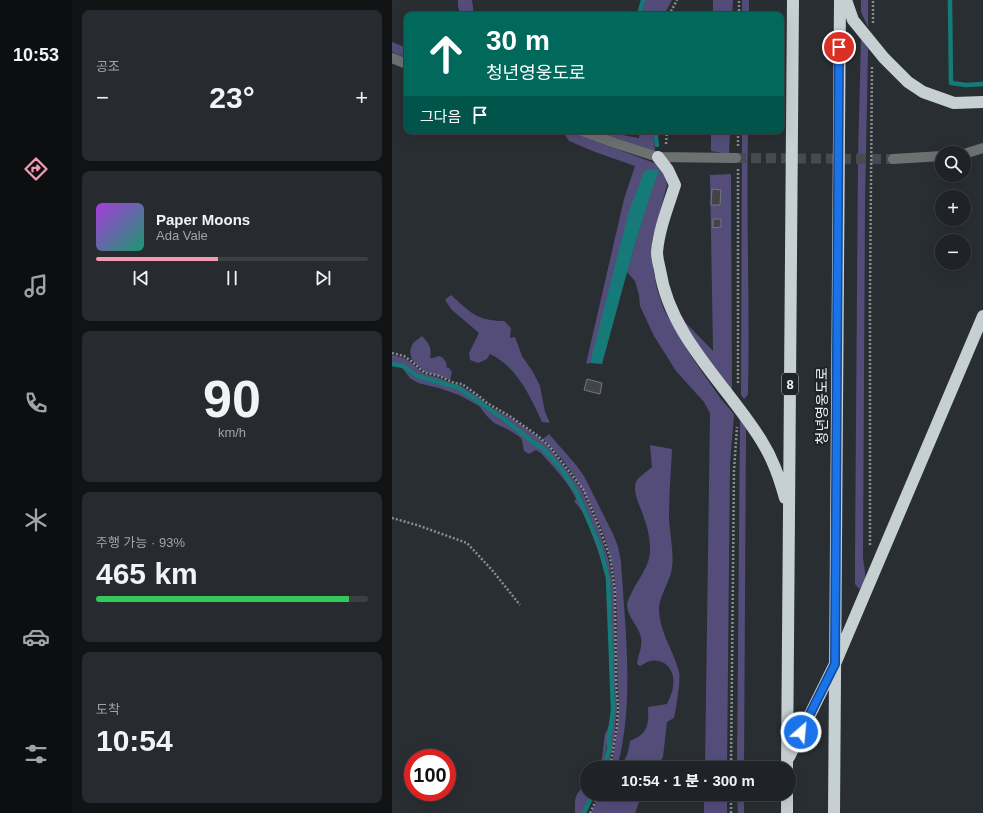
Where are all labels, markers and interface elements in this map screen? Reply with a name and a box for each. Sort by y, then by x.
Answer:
text: 30 m [486,25,550,56]
icon: ahead [420,28,472,80]
pin [822,30,856,64]
icon: arrive [828,36,850,58]
text: 10:53 [13,45,59,65]
text: 공조 [96,59,120,74]
text: 청년영웅도로 [486,63,585,83]
text: 23° [209,81,255,114]
text: − [96,85,109,110]
text: + [355,85,368,110]
icon: arrive [469,104,491,126]
text: 그다음 [420,108,461,125]
map controls [935,146,971,270]
button: search [935,146,971,182]
icon: directions [22,155,50,183]
button: + [935,190,971,226]
text: Paper Moons [156,211,250,228]
text: Ada Vale [156,228,208,243]
button: − [935,234,971,270]
icon: previous [130,267,152,289]
icon: pause [221,267,243,289]
icon: next [312,267,334,289]
icon: music [22,272,50,300]
street label: 청년영웅도로 [814,367,830,445]
text: 90 [203,370,261,428]
road number: 8 [782,373,798,395]
icon: phone [22,389,50,417]
text: km/h [218,425,246,440]
icon: climate [22,506,50,534]
text: 주행 가능 · 93% [96,535,185,550]
text: 465 km [96,557,198,590]
icon: car [22,623,50,651]
text: 도착 [96,702,120,717]
position arrow [780,711,822,753]
text: 10:54 [96,724,173,757]
icon: filters [22,740,50,768]
speed limit sign: 100 [404,749,456,801]
text: 10:54 · 1 분 · 300 m [621,772,755,789]

